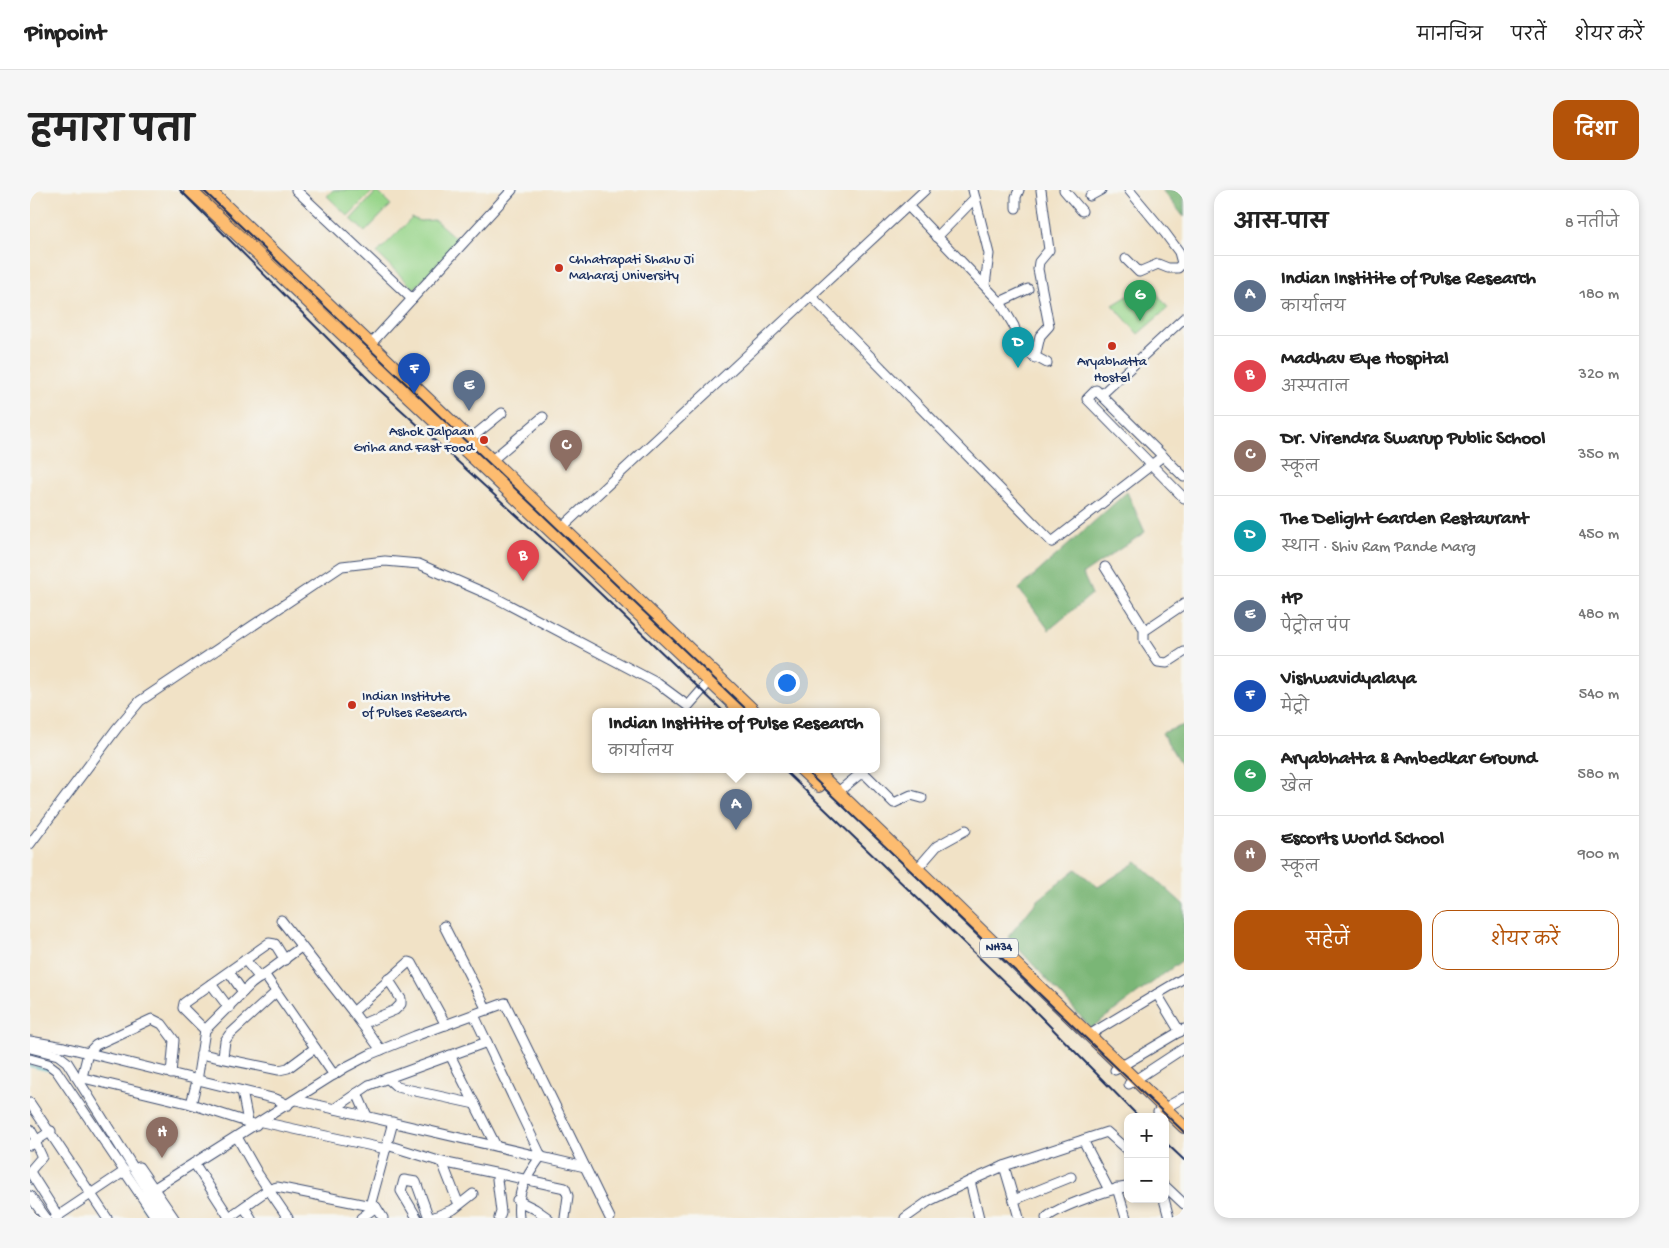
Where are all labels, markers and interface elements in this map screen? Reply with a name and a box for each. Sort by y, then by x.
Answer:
text: Pinpoint [25,20,106,49]
text: मानचित्र [1417,26,1483,47]
text: परतें [1511,26,1546,47]
text: शेयर करें [1574,26,1644,47]
button: दिशा [1553,100,1639,160]
text: हमारा पता [30,113,194,154]
text: आस-पास [1234,212,1328,237]
text: 8 नतीजे [1565,215,1619,234]
place label: Chhatrapati Shahu Ji Maharaj University [569,252,694,285]
marker: Chhatrapati Shahu Ji Maharaj University [553,262,565,274]
text: Indian Institite of Pulse Research [1281,268,1536,291]
pin: G [1124,280,1156,321]
text: A [1245,286,1255,305]
text: 180 m [1580,286,1619,305]
text: कार्यालय [1281,299,1346,318]
pin: D [1002,327,1034,368]
marker: Aryabhatta Hostel [1106,340,1118,352]
text: Madhav Eye Hospital [1281,348,1449,371]
pin: F [398,353,430,394]
place label: Aryabhatta Hostel [1077,354,1148,387]
text: B [1246,366,1254,385]
text: 320 m [1579,366,1619,385]
pin: E [453,370,485,411]
text: अस्पताल [1281,379,1349,398]
place label: Ashok Jalpaan Griha and Fast Food [354,424,476,457]
text: Dr. Virendra Swarup Public School [1281,428,1545,451]
pin: C [550,430,582,471]
marker: Ashok Jalpaan Griha and Fast Food [478,434,490,446]
text: C [1246,446,1254,465]
text: 350 m [1578,446,1619,465]
text: स्कूल [1281,459,1319,478]
text: The Delight Garden Restaurant [1281,508,1528,531]
text: D [1245,526,1255,545]
text: 450 m [1579,526,1619,545]
text: स्थान · Shiv Ram Pande Marg [1281,539,1476,558]
pin: B [507,540,539,581]
text: HP [1281,588,1302,611]
text: E [1245,606,1255,625]
text: 480 m [1578,606,1619,625]
text: पेट्रोल पंप [1281,619,1350,638]
text: Vishwavidyalaya [1281,668,1416,691]
your location [774,670,800,696]
text: F [1246,686,1254,705]
text: 540 m [1579,686,1619,705]
place label: Indian Institute of Pulses Research [362,689,468,722]
marker: Indian Institute of Pulses Research [346,699,358,711]
text: मेट्रो [1281,699,1309,718]
popup [592,708,880,773]
text: Indian Institite of Pulse Research [609,713,863,736]
text: कार्यालय [609,744,673,763]
text: Aryabhatta & Ambedkar Ground [1281,748,1537,771]
text: G [1245,766,1255,785]
text: 580 m [1578,766,1619,785]
text: खेल [1281,779,1312,798]
pin: A [720,789,752,830]
text: Escorts World School [1281,828,1444,851]
text: H [1245,846,1255,865]
text: 900 m [1578,846,1619,865]
text: स्कूल [1281,859,1319,878]
button: सहेजें [1234,910,1422,970]
button: शेयर करें [1432,910,1619,970]
road number: NH34 [980,938,1018,958]
map controls [1124,1113,1169,1203]
button: + [1124,1113,1169,1158]
pin: H [146,1117,178,1158]
button: − [1124,1158,1169,1203]

